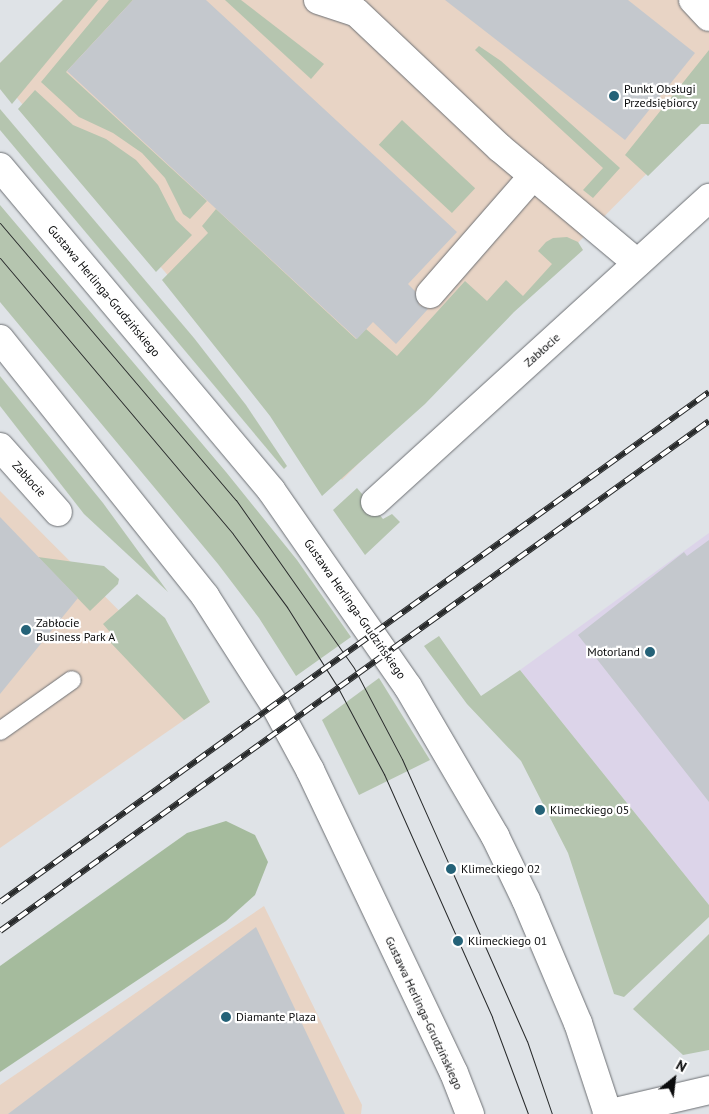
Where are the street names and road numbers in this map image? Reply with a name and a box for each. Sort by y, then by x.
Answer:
street label: Gustawa Herlinga-Grudzińskiego [45,222,163,360]
street label: Zabłocie [521,330,563,370]
street label: Zabłocie [9,458,49,500]
street label: Gustawa Herlinga-Grudzińskiego [301,536,409,682]
street label: Gustawa Herlinga-Grudzińskiego [382,934,466,1092]

